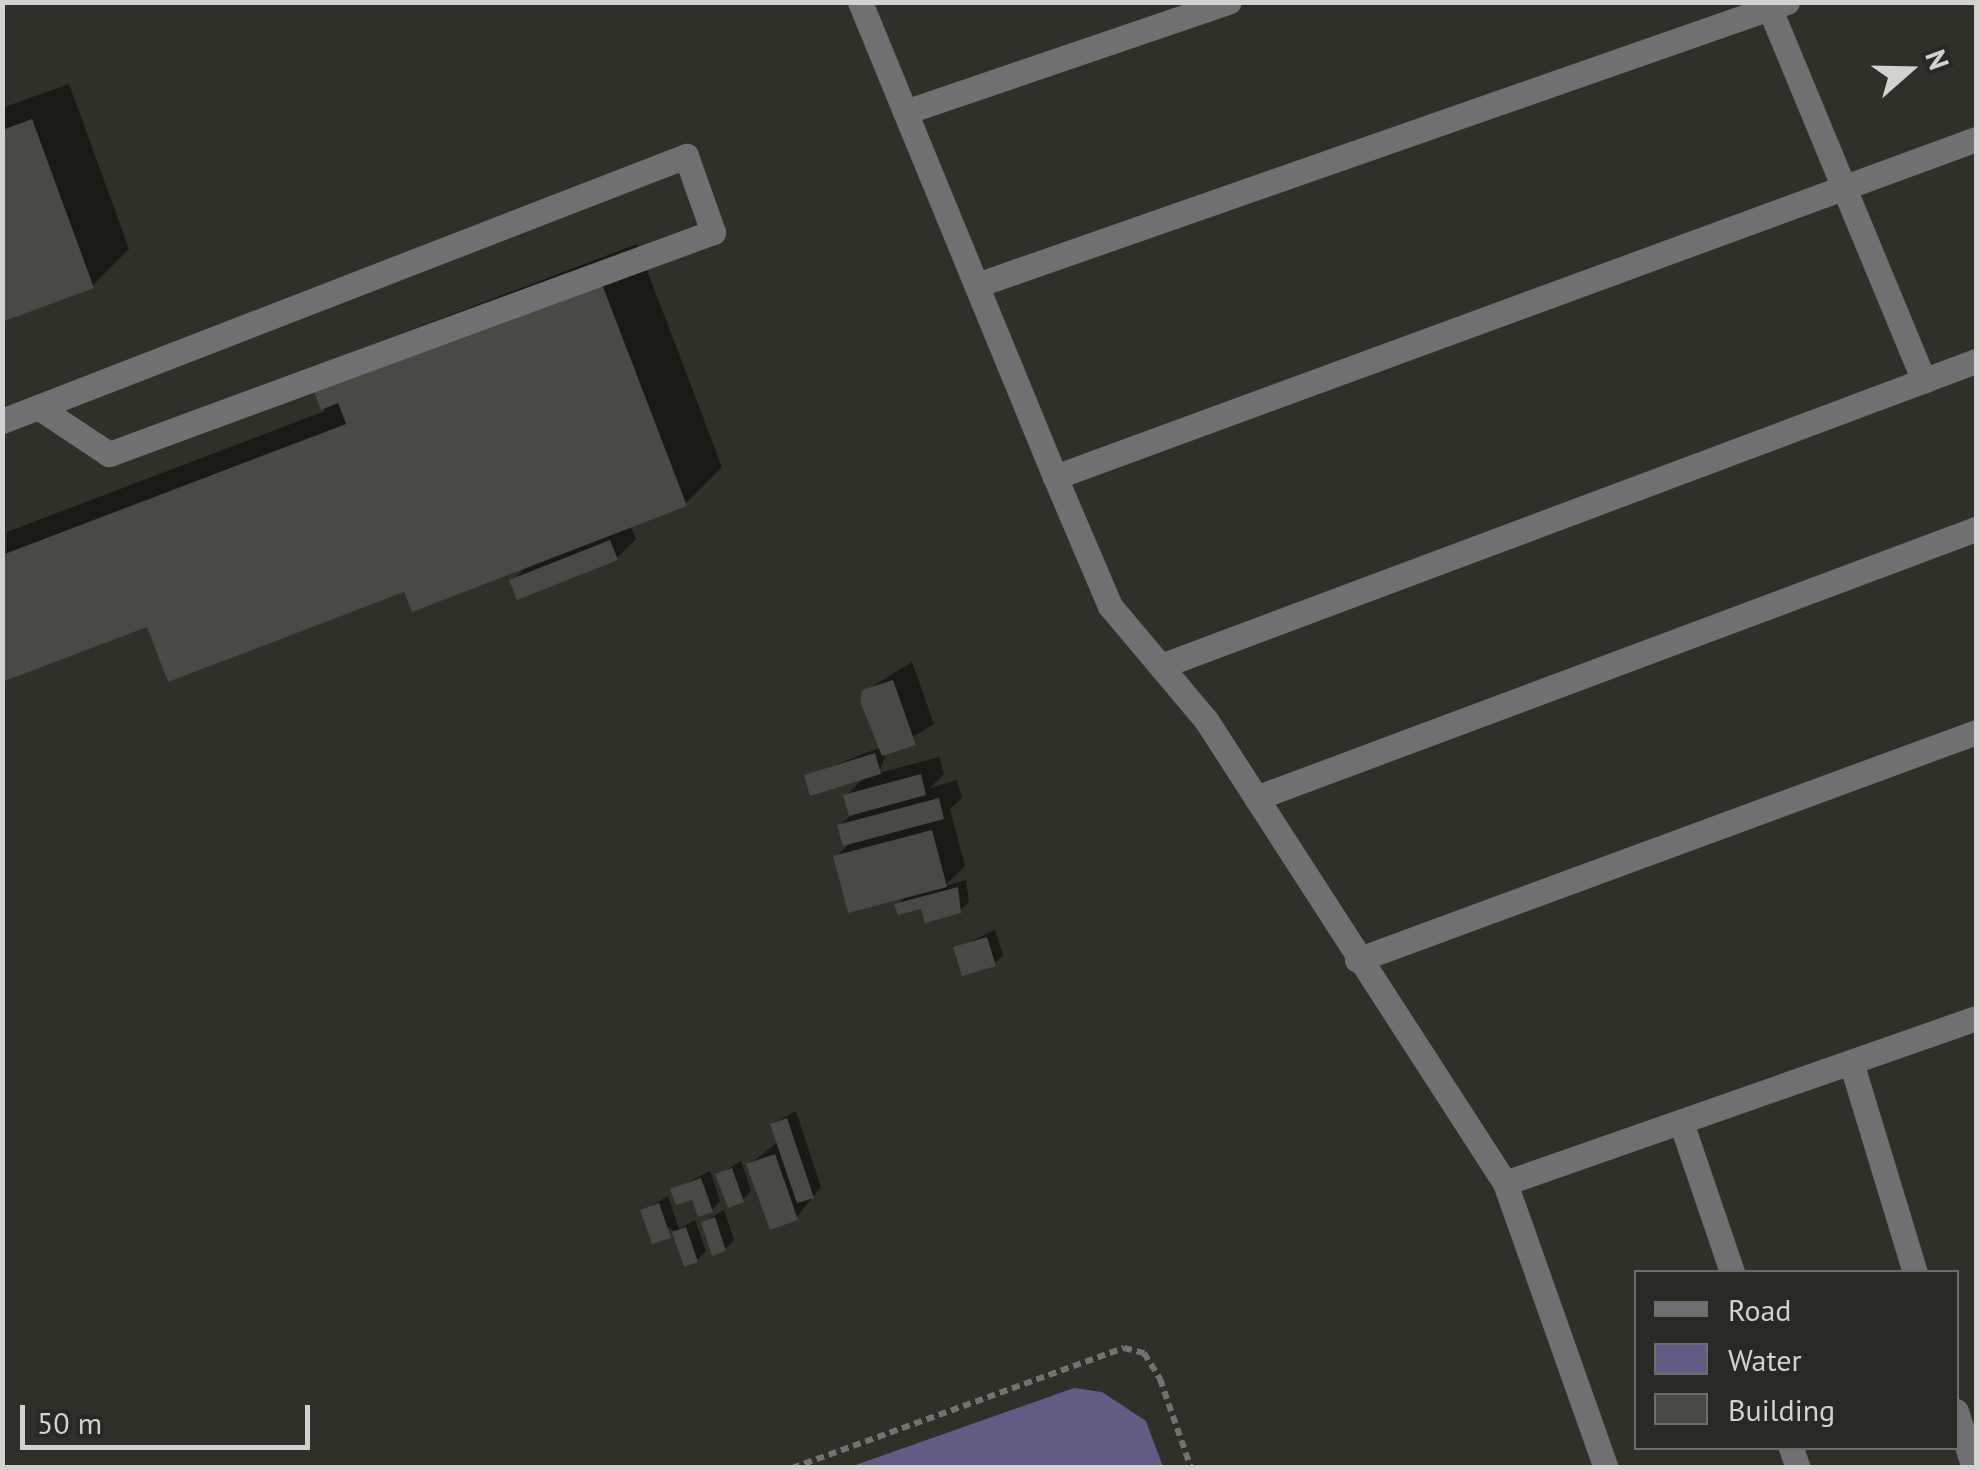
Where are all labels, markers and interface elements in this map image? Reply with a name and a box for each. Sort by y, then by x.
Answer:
north arrow [1859,20,1959,120]
text: N [1917,45,1958,75]
legend [1634,1270,1959,1450]
text: Road [1728,1290,1792,1329]
text: Water [1728,1340,1802,1379]
scale bar [25,1385,315,1447]
text: Building [1728,1390,1835,1429]
text: 50 m [37,1403,102,1442]

